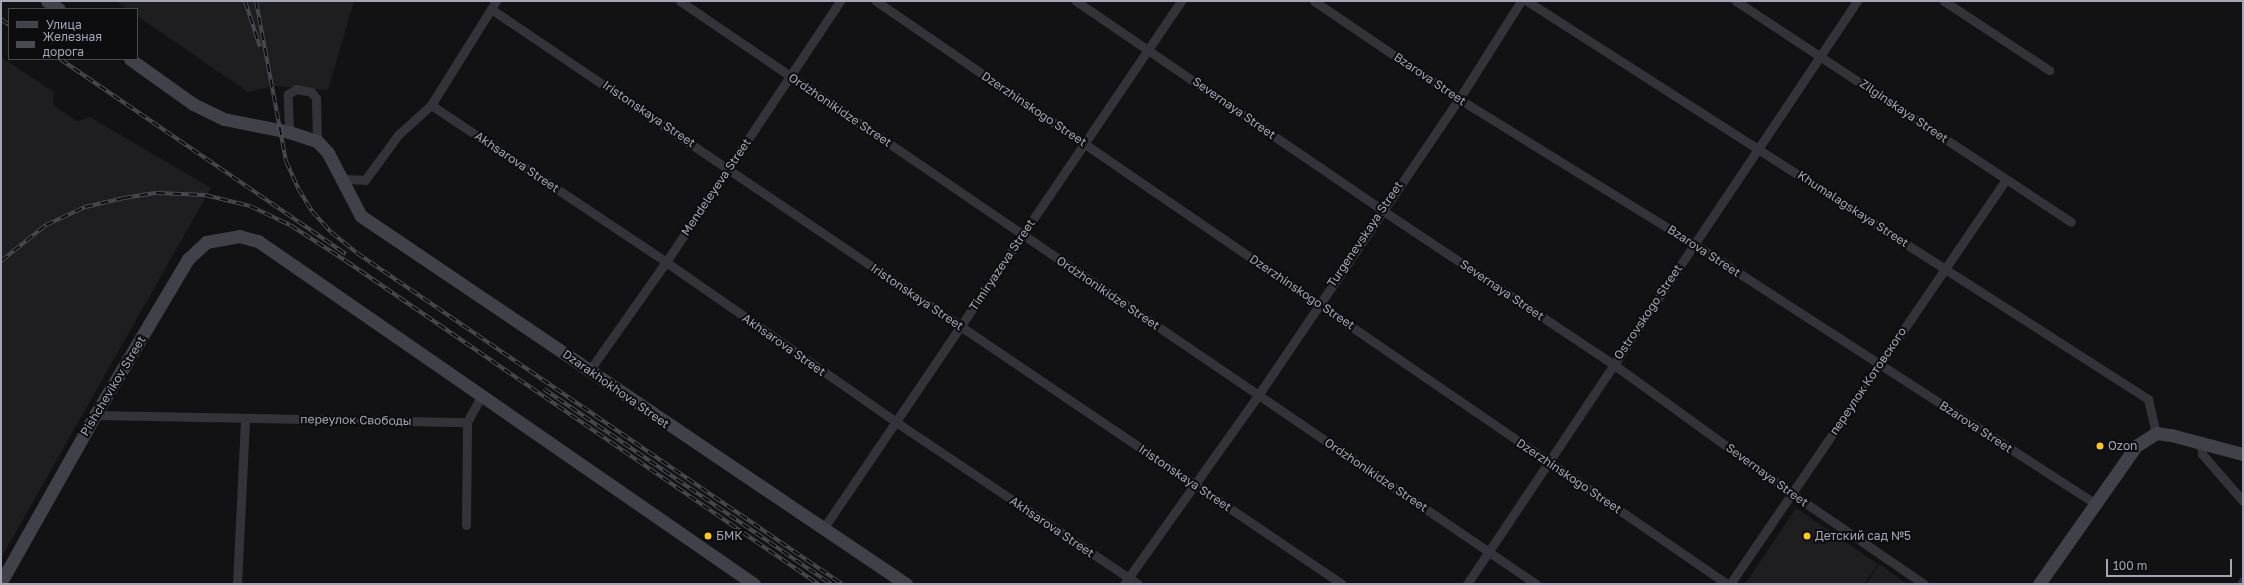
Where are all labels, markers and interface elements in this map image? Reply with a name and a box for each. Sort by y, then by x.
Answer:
legend [8,8,138,60]
text: Улица [46,17,82,32]
text: Железная дорога [43,29,102,59]
street label: Bzarova Street [1391,50,1469,108]
street label: Dzerzhinskogo Street [979,69,1089,149]
street label: Ordzhonikidze Street [786,70,894,150]
street label: Severnaya Street [1190,74,1278,142]
street label: Zilginskaya Street [1857,76,1951,146]
street label: Iristonskaya Street [600,78,698,150]
street label: Akhsarova Street [472,128,562,196]
street label: Mendeleyeva Street [678,136,754,238]
street label: Khumalagskaya Street [1795,168,1911,250]
street label: Turgenevskaya Street [1324,178,1406,290]
street label: Timiryazeva Street [966,217,1038,313]
street label: Bzarova Street [1665,222,1743,280]
street label: Dzerzhinskogo Street [1247,252,1357,332]
street label: Ordzhonikidze Street [1054,253,1162,333]
street label: Severnaya Street [1457,257,1547,323]
street label: Iristonskaya Street [868,261,966,333]
street label: Ostrovskogo Street [1611,262,1685,362]
street label: Akhsarova Street [740,311,828,379]
street label: переулок Котовского [1827,324,1909,438]
street label: Pishchevikov Street [77,333,149,439]
street label: Dzarakhokhova Street [560,347,672,431]
street label: Bzarova Street [1937,398,2015,456]
street label: переулок Свободы [300,412,412,428]
street label: Ordzhonikidze Street [1322,435,1430,515]
street label: Dzerzhinskogo Street [1514,436,1624,516]
place label: Ozon [2108,439,2137,453]
street label: Severnaya Street [1723,440,1811,510]
marker: Ozon [2095,441,2105,451]
street label: Iristonskaya Street [1136,442,1234,514]
street label: Akhsarova Street [1007,493,1097,561]
place label: БМК [716,529,743,543]
place label: Детский сад №5 [1815,529,1911,543]
marker: БМК [703,531,713,541]
marker: Детский сад №5 [1802,531,1812,541]
scale bar [2108,551,2234,577]
text: 100 m [2113,558,2147,573]

